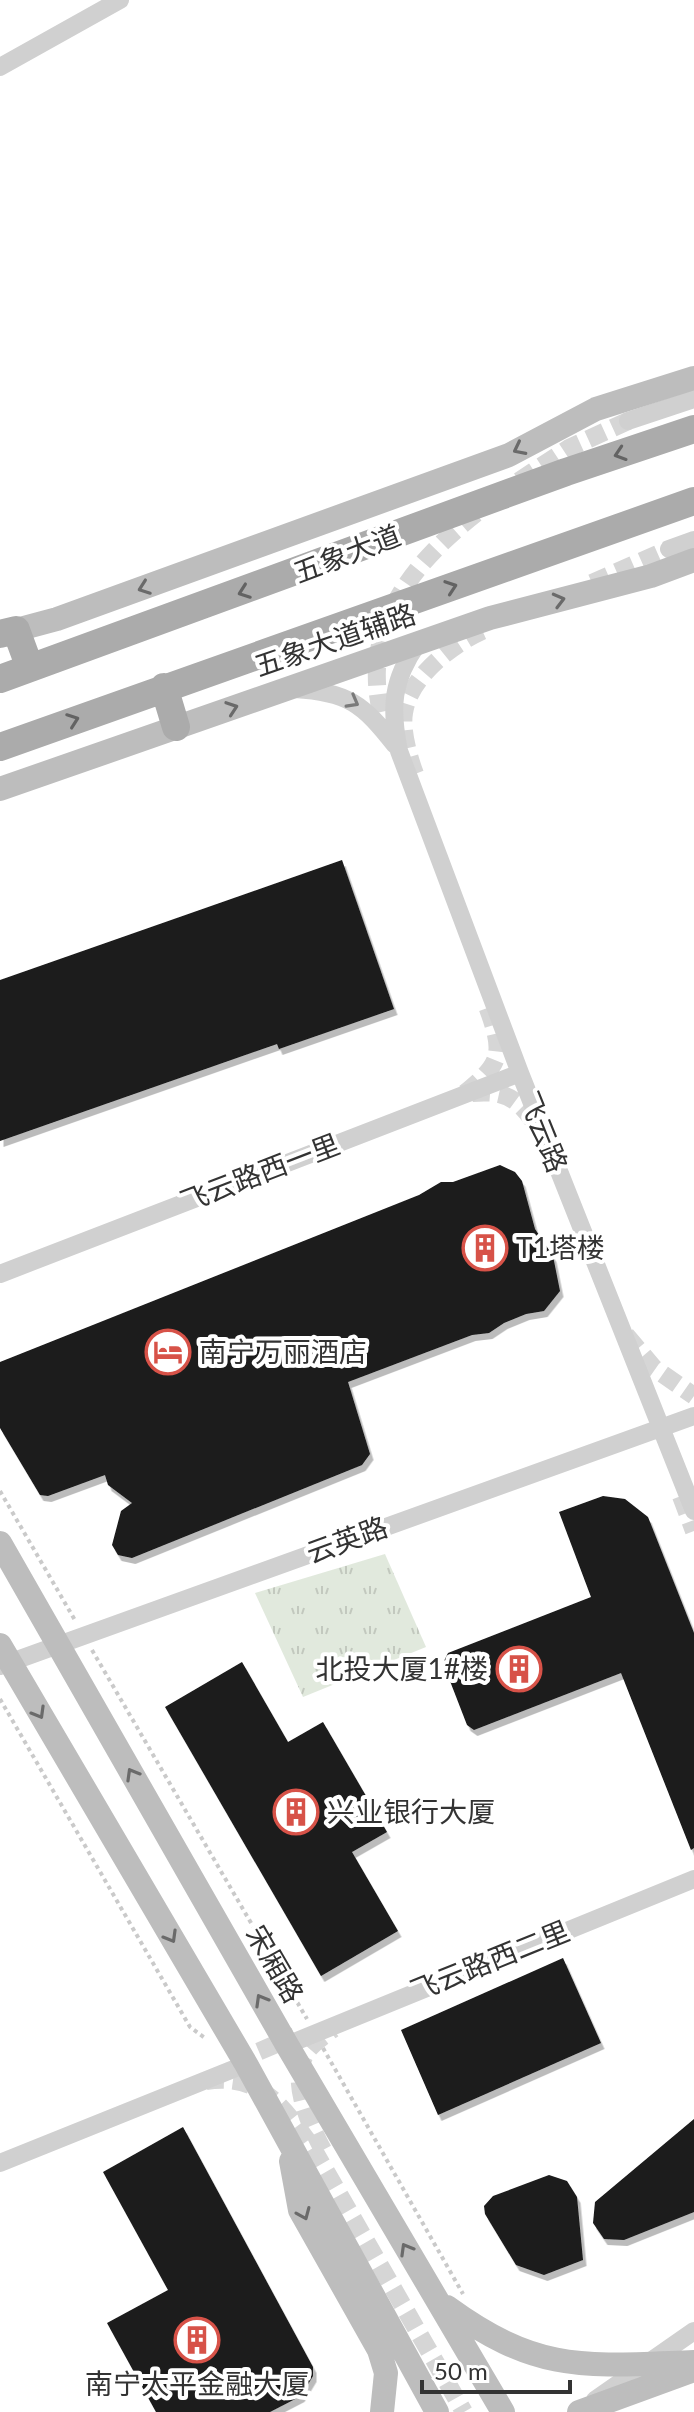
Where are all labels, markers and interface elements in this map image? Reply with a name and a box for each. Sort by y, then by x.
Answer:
one-way arrow [512,440,527,455]
one-way arrow [614,445,627,461]
street label: 五象大道 [288,517,405,589]
one-way arrow [137,578,151,594]
one-way arrow [443,580,457,596]
one-way arrow [238,582,252,598]
one-way arrow [551,592,565,609]
street label: 五象大道辅路 [250,596,420,682]
one-way arrow [345,693,359,708]
one-way arrow [224,701,238,717]
one-way arrow [66,713,80,730]
street label: 飞云路 [512,1086,575,1177]
street label: 飞云路西一里 [175,1126,344,1218]
building icon: T1塔楼 [461,1224,509,1272]
place label: T1塔楼 [516,1230,605,1264]
hotel icon: 南宁万丽酒店 [144,1328,192,1376]
place label: 南宁万丽酒店 [199,1334,367,1368]
street label: 云英路 [301,1509,392,1569]
building icon: 北投大厦1#楼 [495,1645,543,1693]
place label: 北投大厦1#楼 [316,1651,488,1685]
one-way arrow [30,1704,45,1719]
one-way arrow [126,1768,142,1783]
building icon: 兴业银行大厦 [272,1788,320,1836]
place label: 兴业银行大厦 [327,1794,495,1828]
street label: 飞云路西二里 [405,1913,574,2007]
street label: 宋厢路 [240,1919,312,2008]
one-way arrow [161,1928,177,1943]
one-way arrow [255,1994,271,2009]
one-way arrow [294,2206,310,2221]
one-way arrow [400,2243,416,2258]
building icon: 南宁太平金融大厦 [173,2316,221,2364]
scale bar [422,2344,570,2394]
text: 50 m [434,2356,488,2385]
place label: 南宁太平金融大厦 [85,2366,309,2400]

